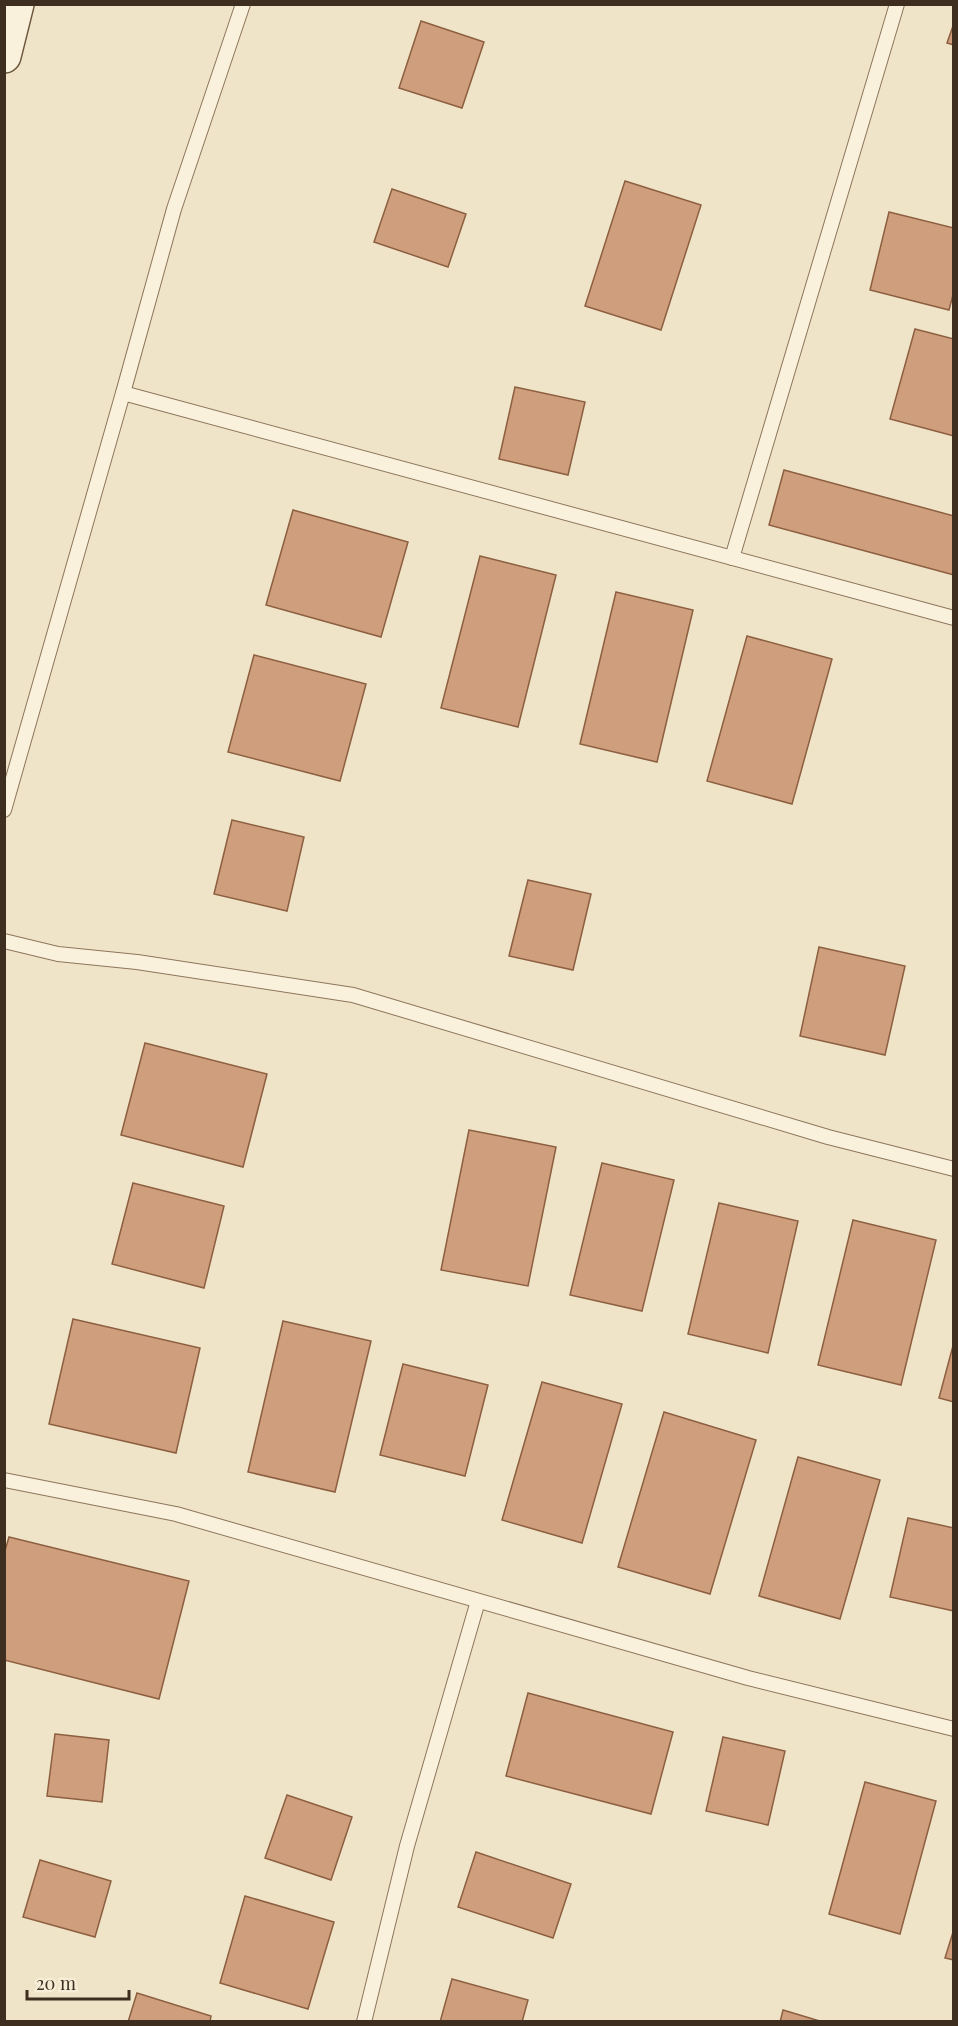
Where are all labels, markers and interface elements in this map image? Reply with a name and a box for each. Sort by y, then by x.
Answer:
scale bar [27,1963,129,2001]
text: 20 m [36,1971,76,1995]

